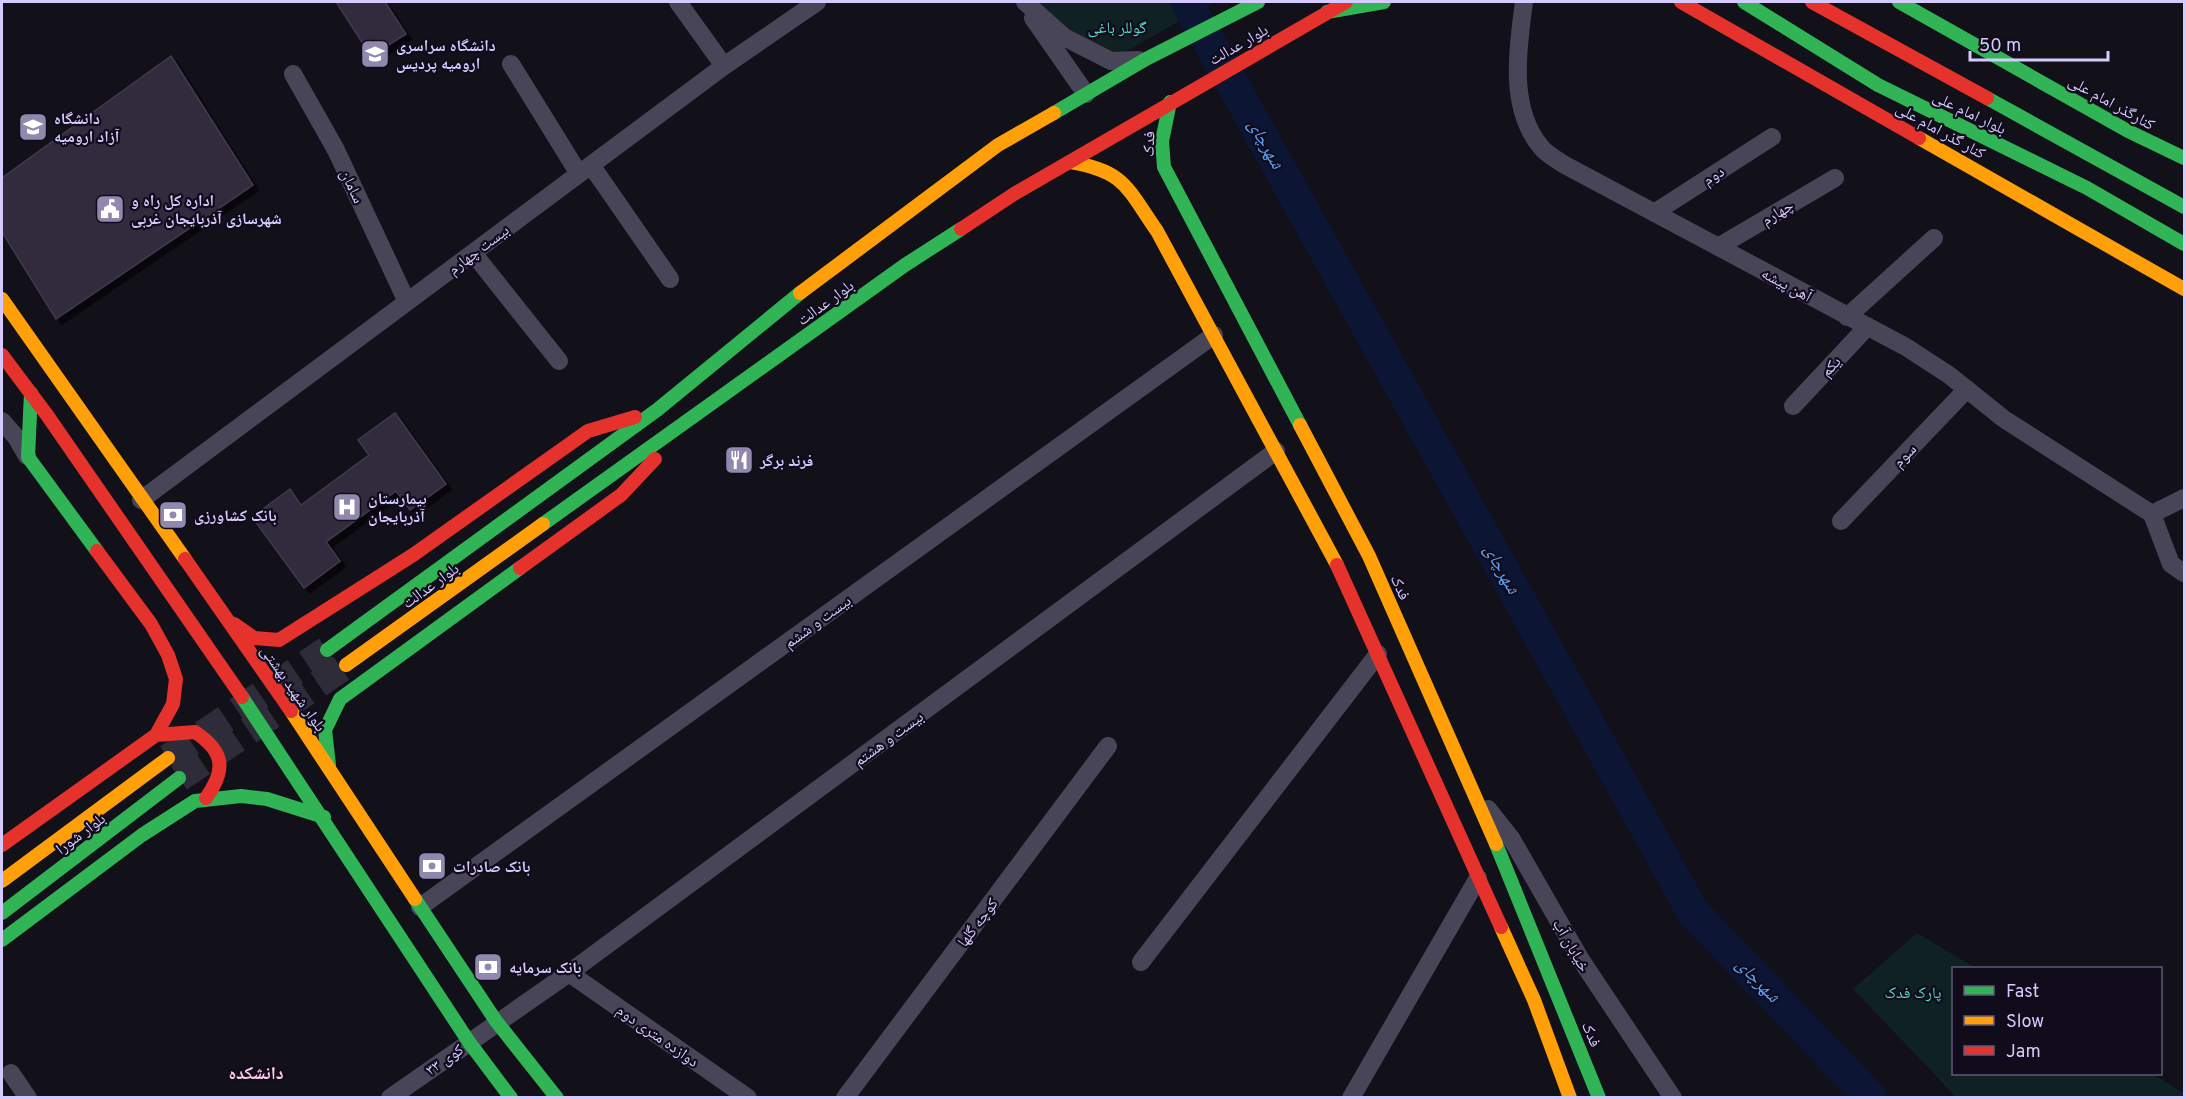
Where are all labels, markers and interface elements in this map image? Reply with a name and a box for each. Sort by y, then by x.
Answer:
park label: گوللر باغی [1087,19,1147,39]
street label: بلوار عدالت [1206,21,1272,71]
scale bar [1970,24,2108,62]
text: 50 m [1979,35,2021,58]
place label: دانشگاه سراسری ارومیه پردیس [396,37,496,75]
school or university icon: دانشگاه سراسری ارومیه پردیس [359,38,391,70]
street label: کنارگذر امام علی [2064,72,2158,136]
street label: بلوار امام علی [1929,87,2009,140]
street label: کنار گذر امام علی [1892,99,1989,165]
place label: دانشگاه آزاد ارومیه [54,110,120,148]
school or university icon: دانشگاه آزاد ارومیه [17,111,49,143]
water label: شهرچای [1242,116,1288,175]
street label: فدک [1140,131,1160,157]
street label: دوم [1699,162,1729,191]
street label: سامان [335,167,368,207]
place label: اداره کل راه و شهرسازی آذربایجان غربی [131,192,282,230]
public building icon: اداره کل راه و شهرسازی آذربایجان غربی [94,193,126,225]
street label: چهارم [1758,196,1798,231]
street label: بیست چهارم [444,221,514,280]
street label: آهن پیشه [1757,264,1815,308]
street label: بلوار عدالت [794,276,859,331]
street label: یکم [1817,353,1846,382]
street label: سوم [1889,440,1922,473]
restaurant icon: فرند برگر [723,444,755,476]
place label: فرند برگر [759,452,814,472]
place label: بیمارستان آذربایجان [368,490,427,528]
hospital icon: بیمارستان آذربایجان [331,491,363,523]
bank icon: بانک کشاورزی [157,499,189,531]
place label: بانک کشاورزی [194,507,277,527]
water label: شهرچای [1478,541,1524,600]
street label: بلوار عدالت [399,559,464,614]
street label: فدک [1385,572,1414,604]
street label: بیست و ششم [781,591,856,654]
street label: بلوار شهید بهشتی [255,642,330,736]
street label: بیست و هشتم [850,707,928,772]
street label: بلوار شورا [52,809,110,860]
bank icon: بانک صادرات [416,850,448,882]
place label: بانک صادرات [453,858,530,878]
street label: کوچه گلها [954,895,1004,952]
street label: خیابان آب [1547,916,1593,976]
bank icon: بانک سرمایه [472,951,504,983]
water label: شهرچای [1730,954,1785,1009]
place label: بانک سرمایه [509,959,581,979]
legend [1952,967,2162,1075]
text: Fast [2006,981,2039,1004]
park label: پارک فدک [1885,984,1942,1004]
street label: دوازده متری دوم [612,1001,702,1072]
text: Slow [2006,1011,2044,1034]
street label: فدک [1576,1019,1604,1051]
street label: کوی ۳۳ [422,1040,468,1081]
text: Jam [2006,1041,2041,1064]
district label: دانشکده [228,1063,284,1086]

